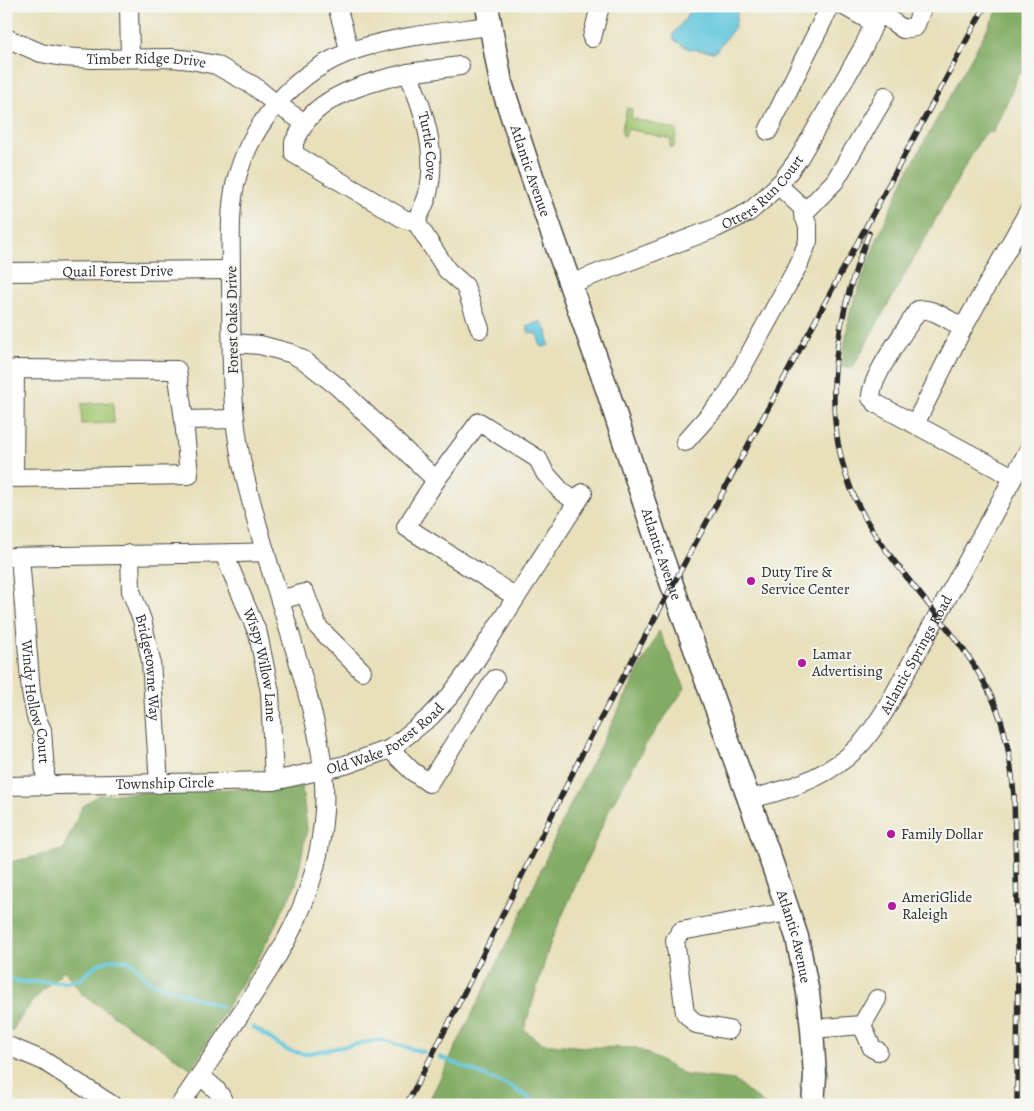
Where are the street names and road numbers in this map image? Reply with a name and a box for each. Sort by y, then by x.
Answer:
street label: Timber Ridge Drive [86,48,208,73]
street label: Turtle Cove [413,109,441,182]
street label: Atlantic Avenue [505,121,556,220]
street label: Otters Run Court [718,151,808,234]
street label: Quail Forest Drive [62,261,174,281]
street label: Forest Oaks Drive [221,265,243,374]
street label: Atlantic Avenue [636,505,687,603]
street label: Atlantic Springs Road [875,591,957,718]
street label: Wispy Willow Lane [238,604,281,723]
street label: Bridgetowne Way [131,611,165,722]
street label: Windy Hollow Court [17,638,54,764]
street label: Old Wake Forest Road [325,698,449,779]
street label: Township Circle [116,772,215,794]
street label: Atlantic Avenue [771,886,816,985]

